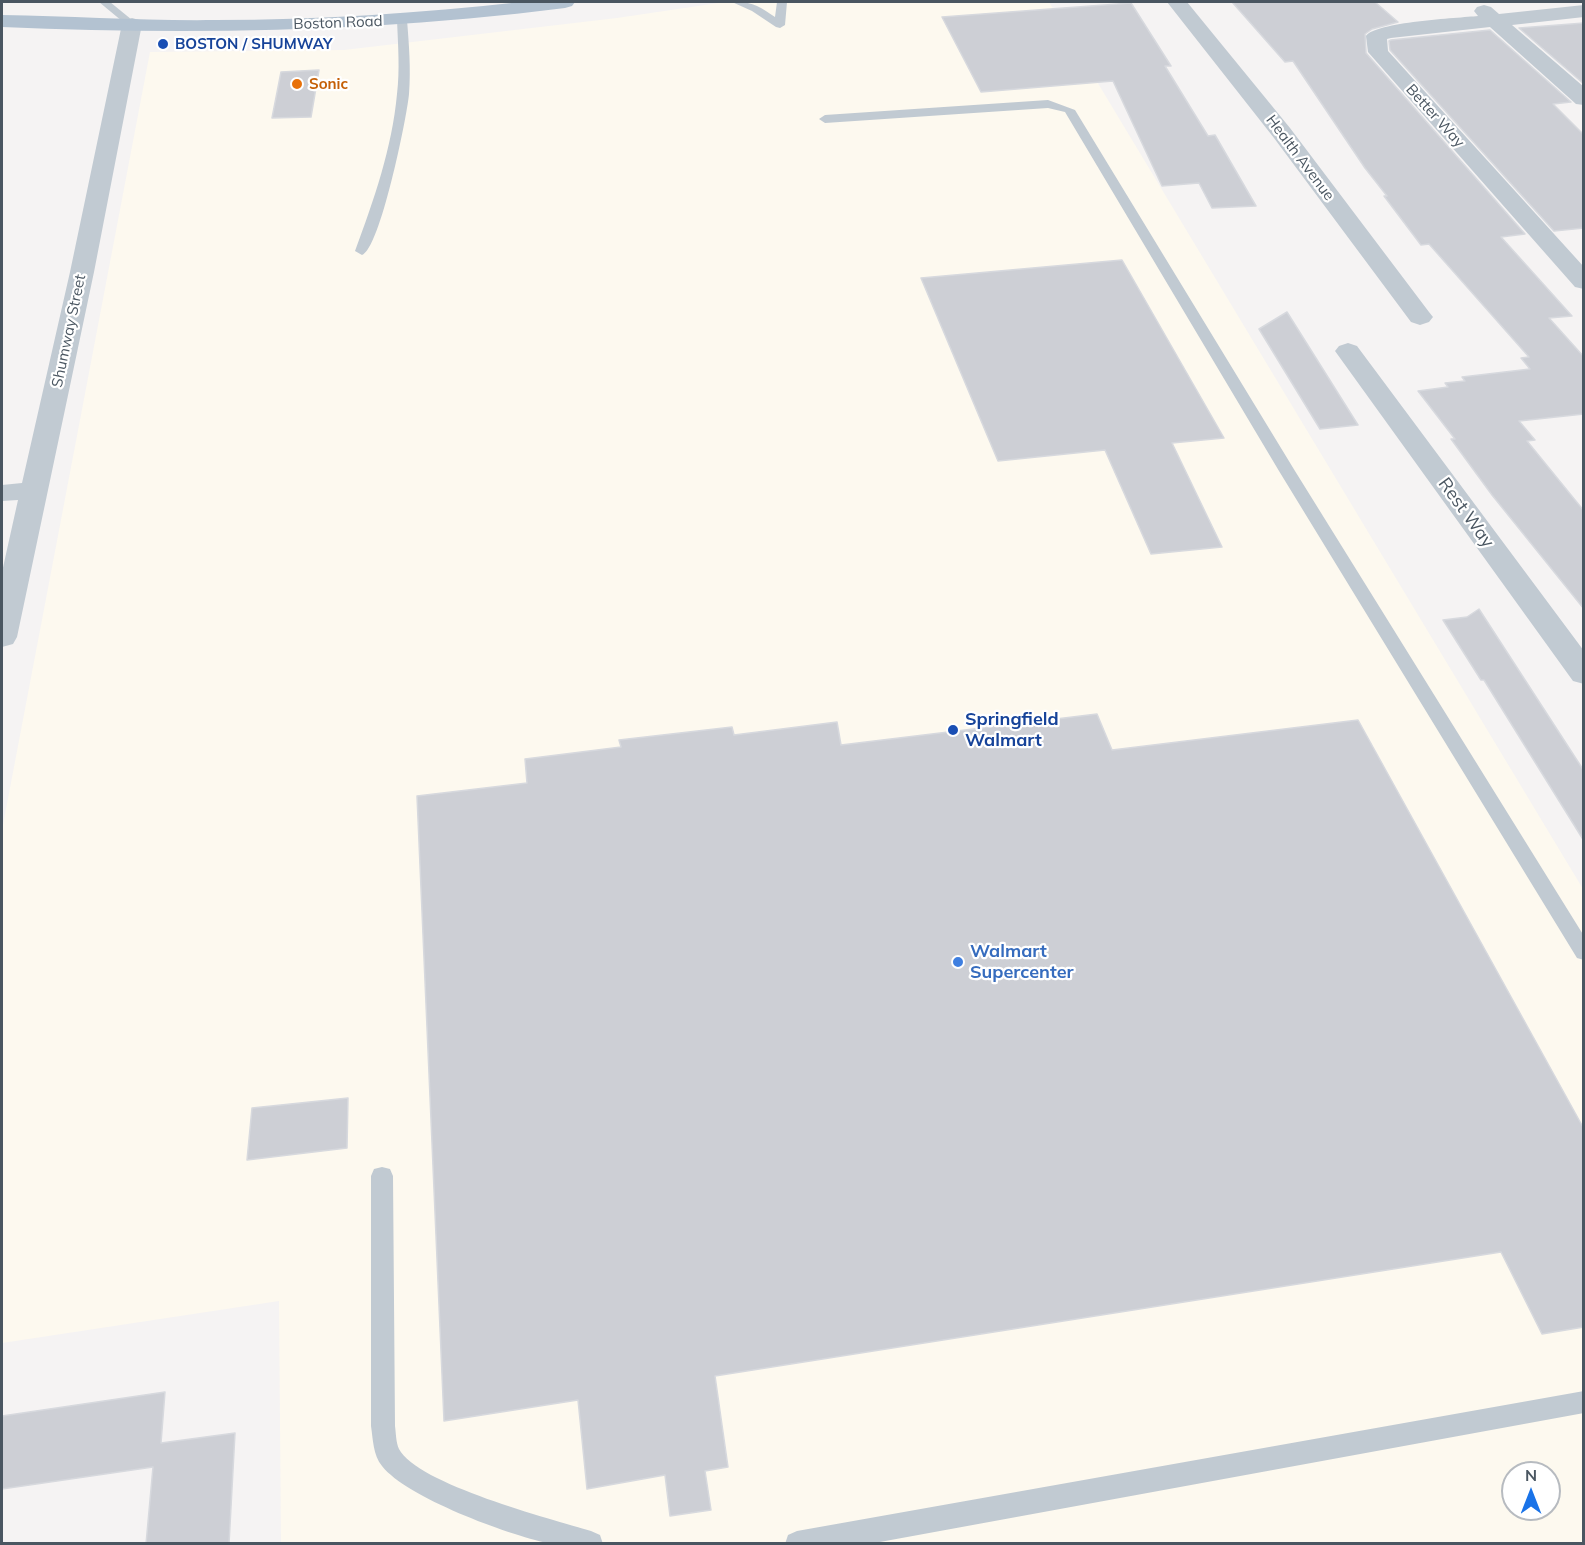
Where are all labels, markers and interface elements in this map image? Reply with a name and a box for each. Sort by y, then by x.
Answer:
street label: Boston Road [293,12,383,34]
place label: BOSTON / SHUMWAY [175,35,332,53]
marker: BOSTON / SHUMWAY [156,37,170,51]
place label: Sonic [309,75,348,93]
marker: Sonic [290,77,304,91]
street label: Better Way [1402,81,1468,151]
street label: Health Avenue [1262,112,1338,204]
street label: Shumway Street [48,273,90,389]
street label: Rest Way [1433,474,1499,552]
place label: Springfield Walmart [965,709,1059,752]
marker: Springfield Walmart [946,723,960,737]
place label: Walmart Supercenter [970,941,1074,984]
marker: Walmart Supercenter [951,955,965,969]
north arrow [1501,1461,1561,1521]
text: N [1525,1465,1537,1485]

